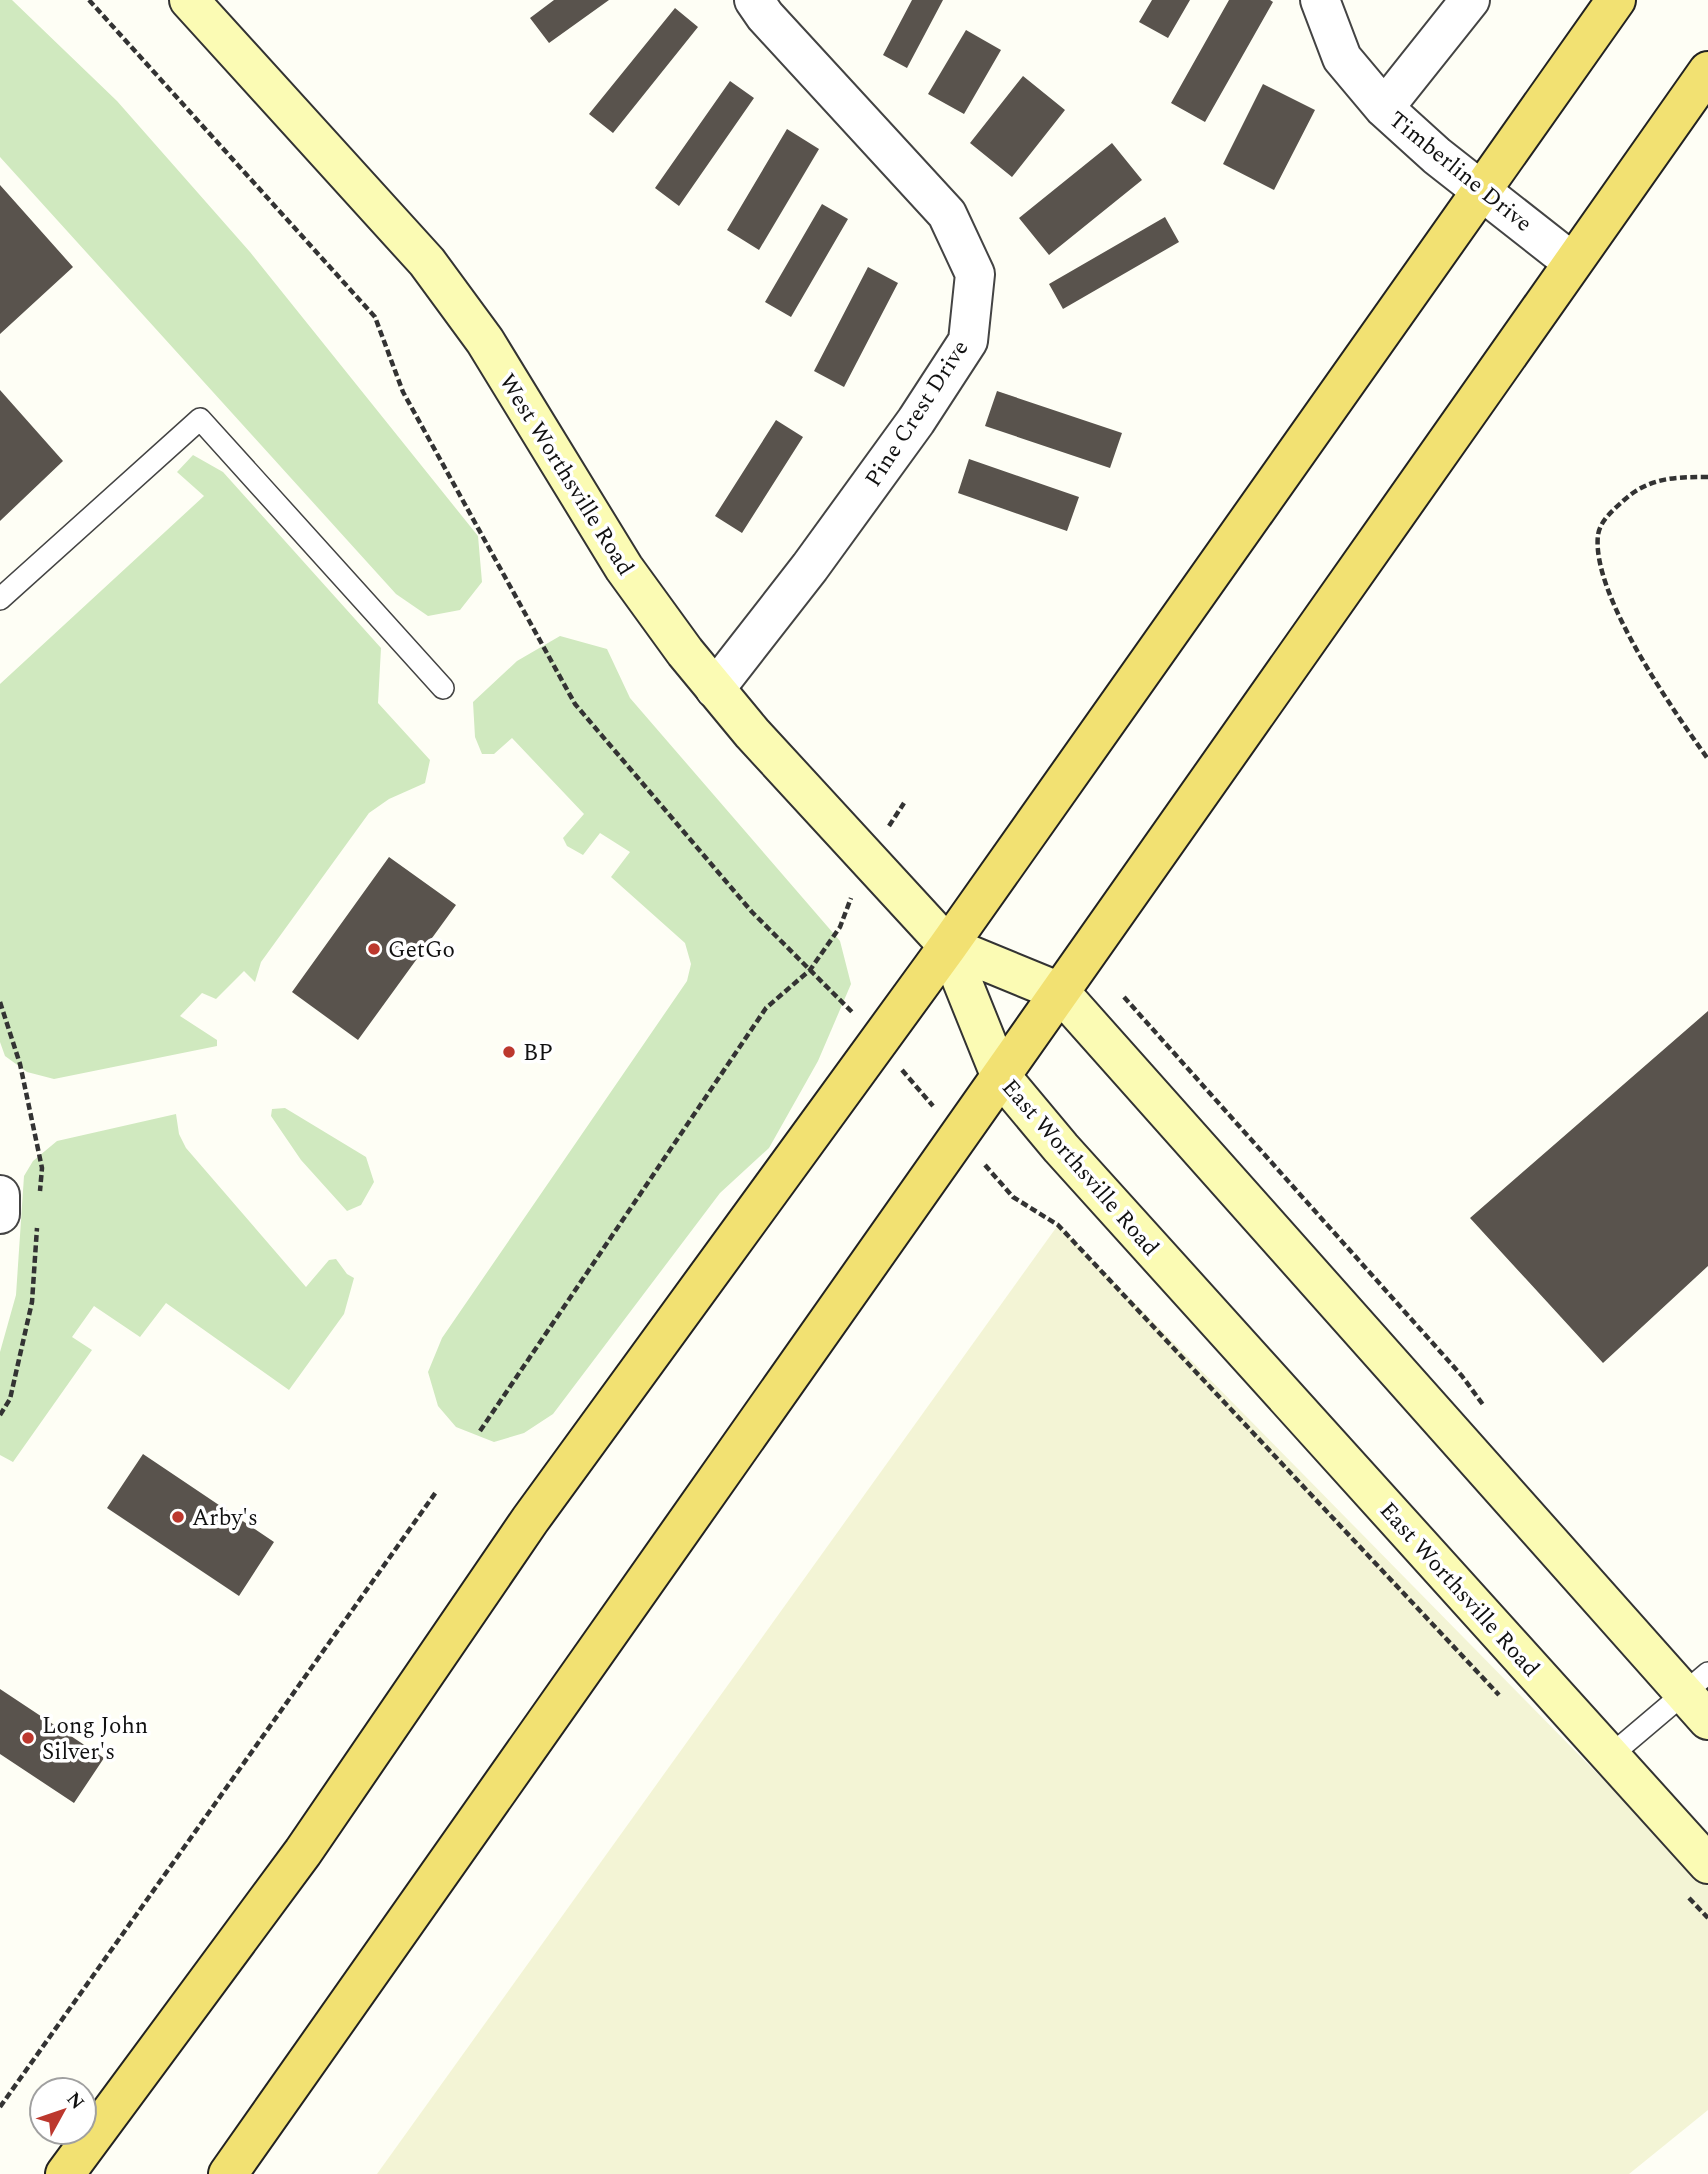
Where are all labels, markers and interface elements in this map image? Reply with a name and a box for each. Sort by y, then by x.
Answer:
street label: Timberline Drive [1381,103,1539,241]
street label: Pine Crest Drive [857,333,978,494]
street label: West Worthsville Road [489,367,642,583]
place label: GetGo [388,933,455,968]
marker: GetGo [366,941,382,957]
place label: BP [523,1036,553,1071]
marker: BP [501,1044,517,1060]
street label: East Worthsville Road [993,1071,1167,1265]
street label: East Worthsville Road [1370,1495,1547,1686]
place label: Arby's [192,1501,258,1536]
marker: Arby's [170,1509,186,1525]
place label: Long John Silver's [42,1709,148,1770]
marker: Long John Silver's [20,1730,36,1746]
north arrow [28,2076,98,2146]
text: N [59,2086,91,2116]

